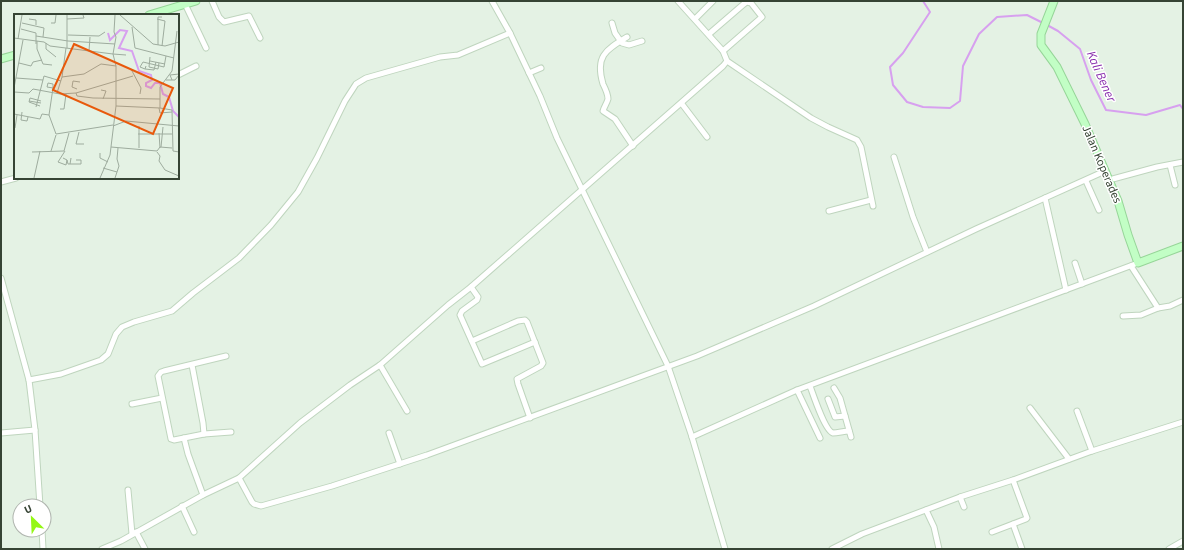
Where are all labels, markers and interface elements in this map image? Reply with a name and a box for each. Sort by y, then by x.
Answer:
inset map [14,14,179,179]
water label: Kali Bener [1082,48,1121,105]
street label: Jalan Koperades [1077,122,1126,206]
north arrow [12,498,52,538]
text: U [22,501,35,518]

